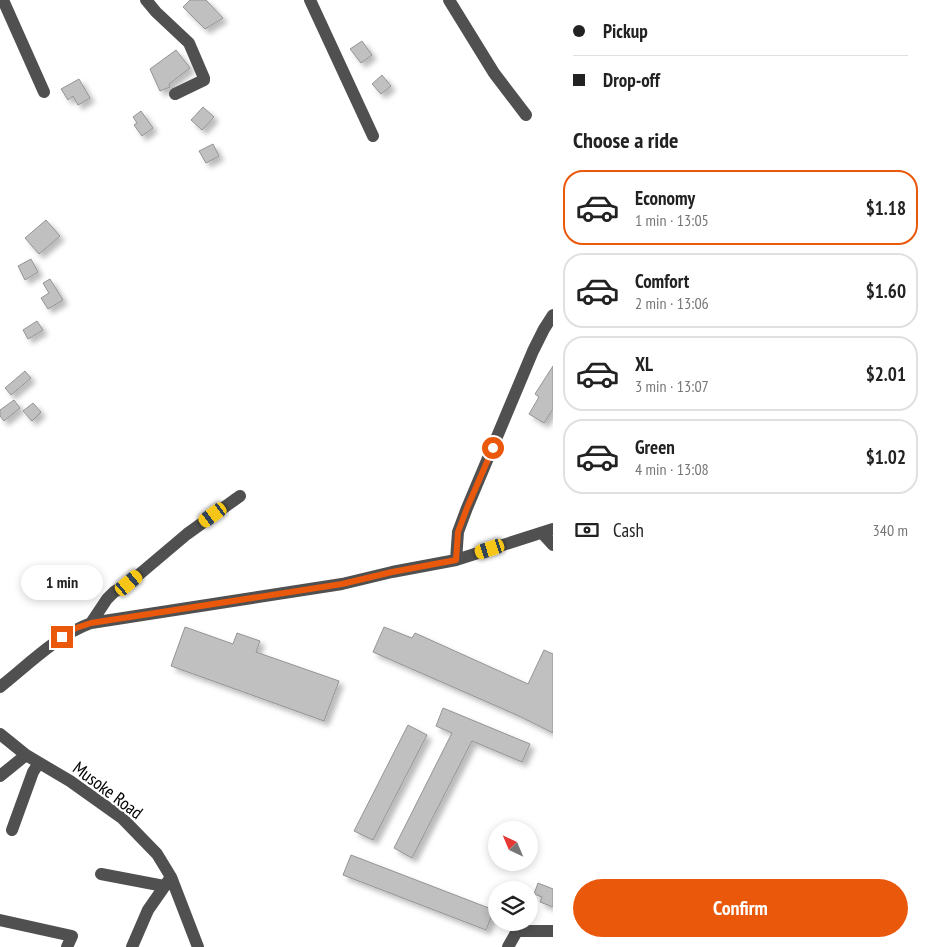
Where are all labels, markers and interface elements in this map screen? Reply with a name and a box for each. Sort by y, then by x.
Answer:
text: Pickup [603,19,648,43]
text: Drop-off [603,68,660,92]
text: Choose a ride [573,126,678,154]
icon: car [575,185,620,230]
text: Economy [635,186,695,210]
text: $1.18 [866,196,906,220]
text: 1 min · 13:05 [635,210,709,230]
icon: car [575,268,620,313]
text: Comfort [635,269,689,293]
text: $1.60 [866,279,906,303]
text: 2 min · 13:06 [635,293,709,313]
icon: car [575,351,620,396]
text: XL [635,352,653,376]
text: $2.01 [866,362,906,386]
text: 3 min · 13:07 [635,376,709,396]
icon: car [575,434,620,479]
text: Green [635,435,675,459]
route start [482,437,504,459]
text: $1.02 [866,445,906,469]
text: 4 min · 13:08 [635,459,709,479]
car [196,500,229,530]
icon: cash [573,516,601,544]
text: Cash [613,518,644,542]
text: 340 m [873,520,908,540]
car [473,537,506,561]
callout: 1 min [21,564,103,600]
car [112,568,145,598]
text: 1 min [46,572,78,592]
route end [51,626,73,648]
street label: Musoke Road [68,756,148,824]
north arrow [488,821,538,871]
map controls [488,821,538,931]
button: Confirm [573,879,908,937]
button: layers [488,881,538,931]

